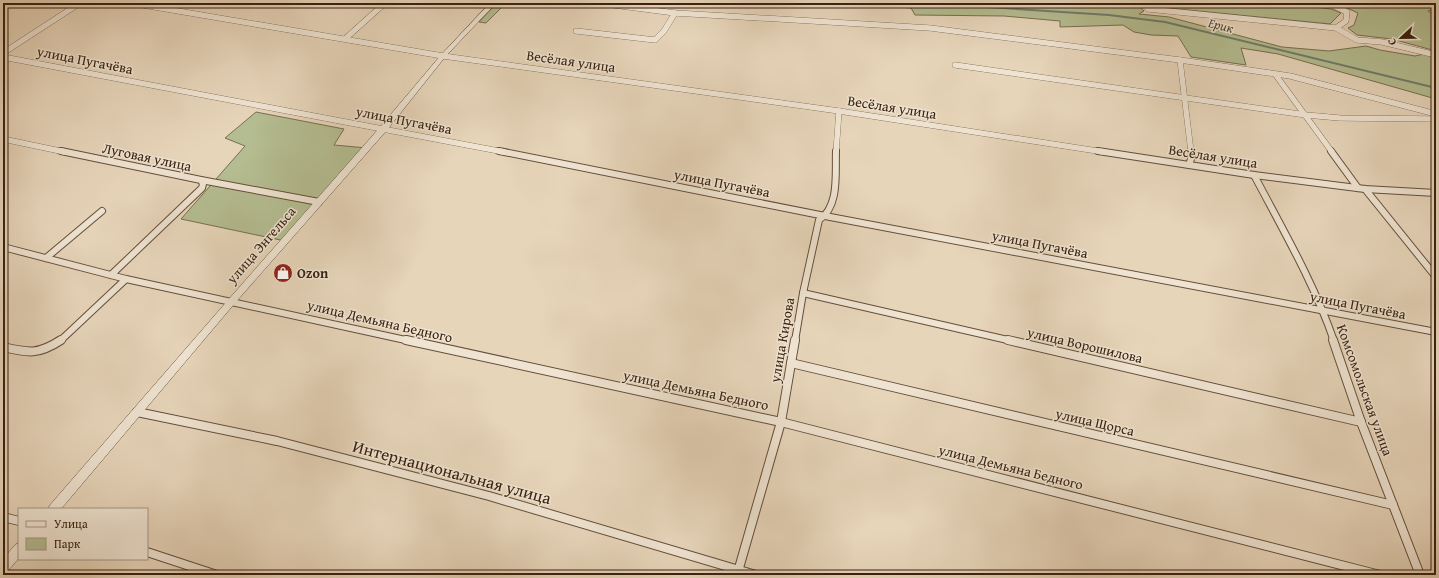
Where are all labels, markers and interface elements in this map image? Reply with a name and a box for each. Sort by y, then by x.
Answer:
water label: Ерик [1205,13,1236,38]
north arrow [1381,18,1421,58]
text: С [1383,36,1400,48]
street label: улица Пугачёва [34,41,135,79]
street label: Весёлая улица [525,45,617,77]
street label: Весёлая улица [846,90,938,124]
street label: улица Пугачёва [353,101,454,139]
street label: Луговая улица [101,138,194,176]
street label: Весёлая улица [1167,139,1259,173]
street label: улица Пугачёва [671,164,772,202]
street label: улица Энгельса [221,202,300,289]
street label: улица Пугачёва [989,225,1090,263]
shop icon: Ozon [272,262,294,284]
place label: Ozon [297,263,329,283]
street label: улица Пугачёва [1307,286,1408,324]
street label: улица Демьяна Бедного [304,294,455,347]
street label: улица Кирова [765,296,799,385]
street label: Комсомольская улица [1332,321,1398,459]
street label: улица Ворошилова [1024,322,1145,368]
street label: улица Демьяна Бедного [620,365,771,415]
street label: улица Щорса [1053,403,1137,441]
street label: Интернациональная улица [350,433,554,510]
street label: улица Демьяна Бедного [936,439,1085,495]
legend [18,508,148,560]
text: Улица [54,515,88,532]
text: Парк [54,535,81,552]

